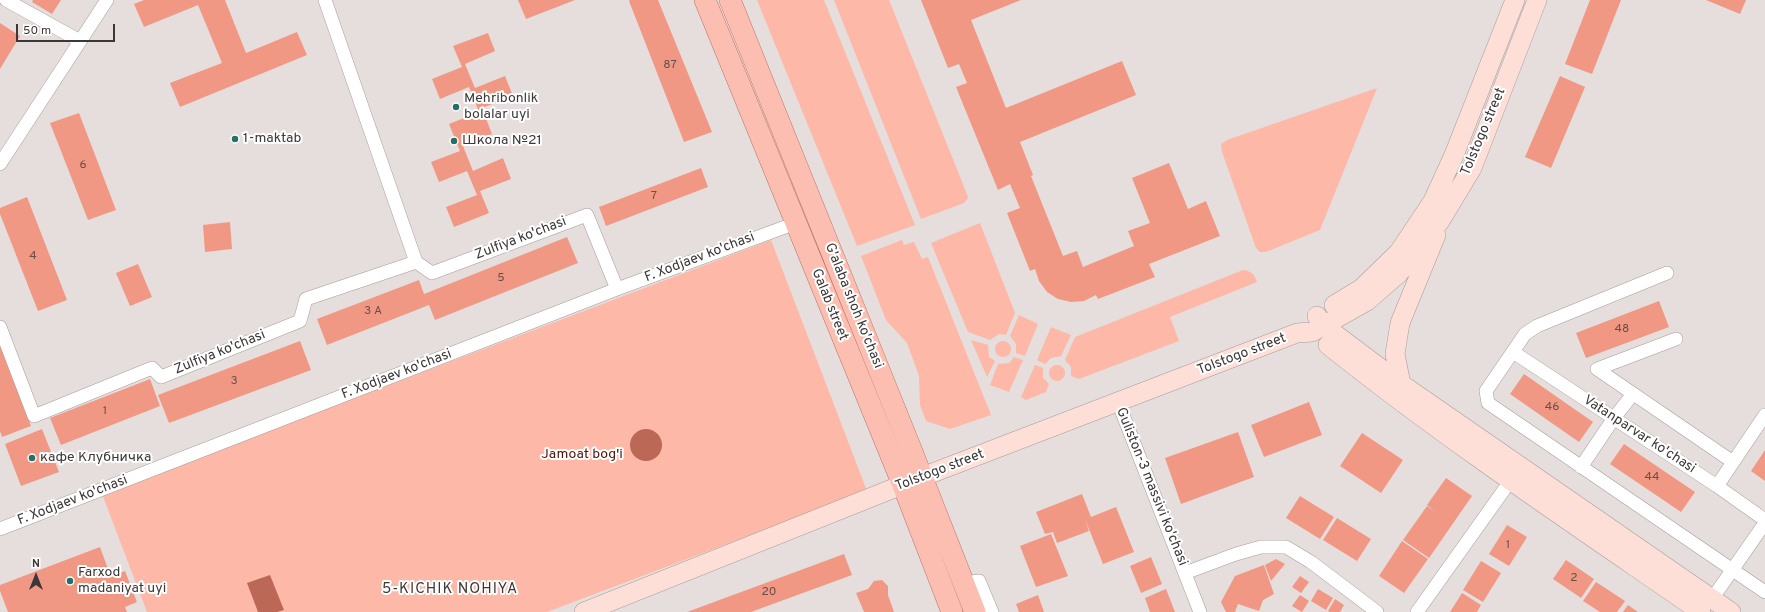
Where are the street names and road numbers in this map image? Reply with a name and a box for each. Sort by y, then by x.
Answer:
street label: Tolstogo street [1458,86,1510,178]
street label: Zulfiya ko'chasi [473,214,569,264]
street label: F. Xodjaev ko'chasi [643,229,757,287]
street label: G'alaba shoh ko'chasi [820,241,886,371]
street label: Galab street [807,267,851,343]
street label: Zulfiya ko'chasi [172,327,268,379]
street label: Tolstogo street [1195,330,1289,380]
street label: F. Xodjaev ko'chasi [340,346,454,404]
street label: Vatanparvar ko'chasi [1580,392,1698,478]
street label: Guliston-3 massivi ko'chasi [1111,405,1191,569]
street label: Tolstogo street [893,446,987,496]
street label: F. Xodjaev ko'chasi [16,472,130,530]

